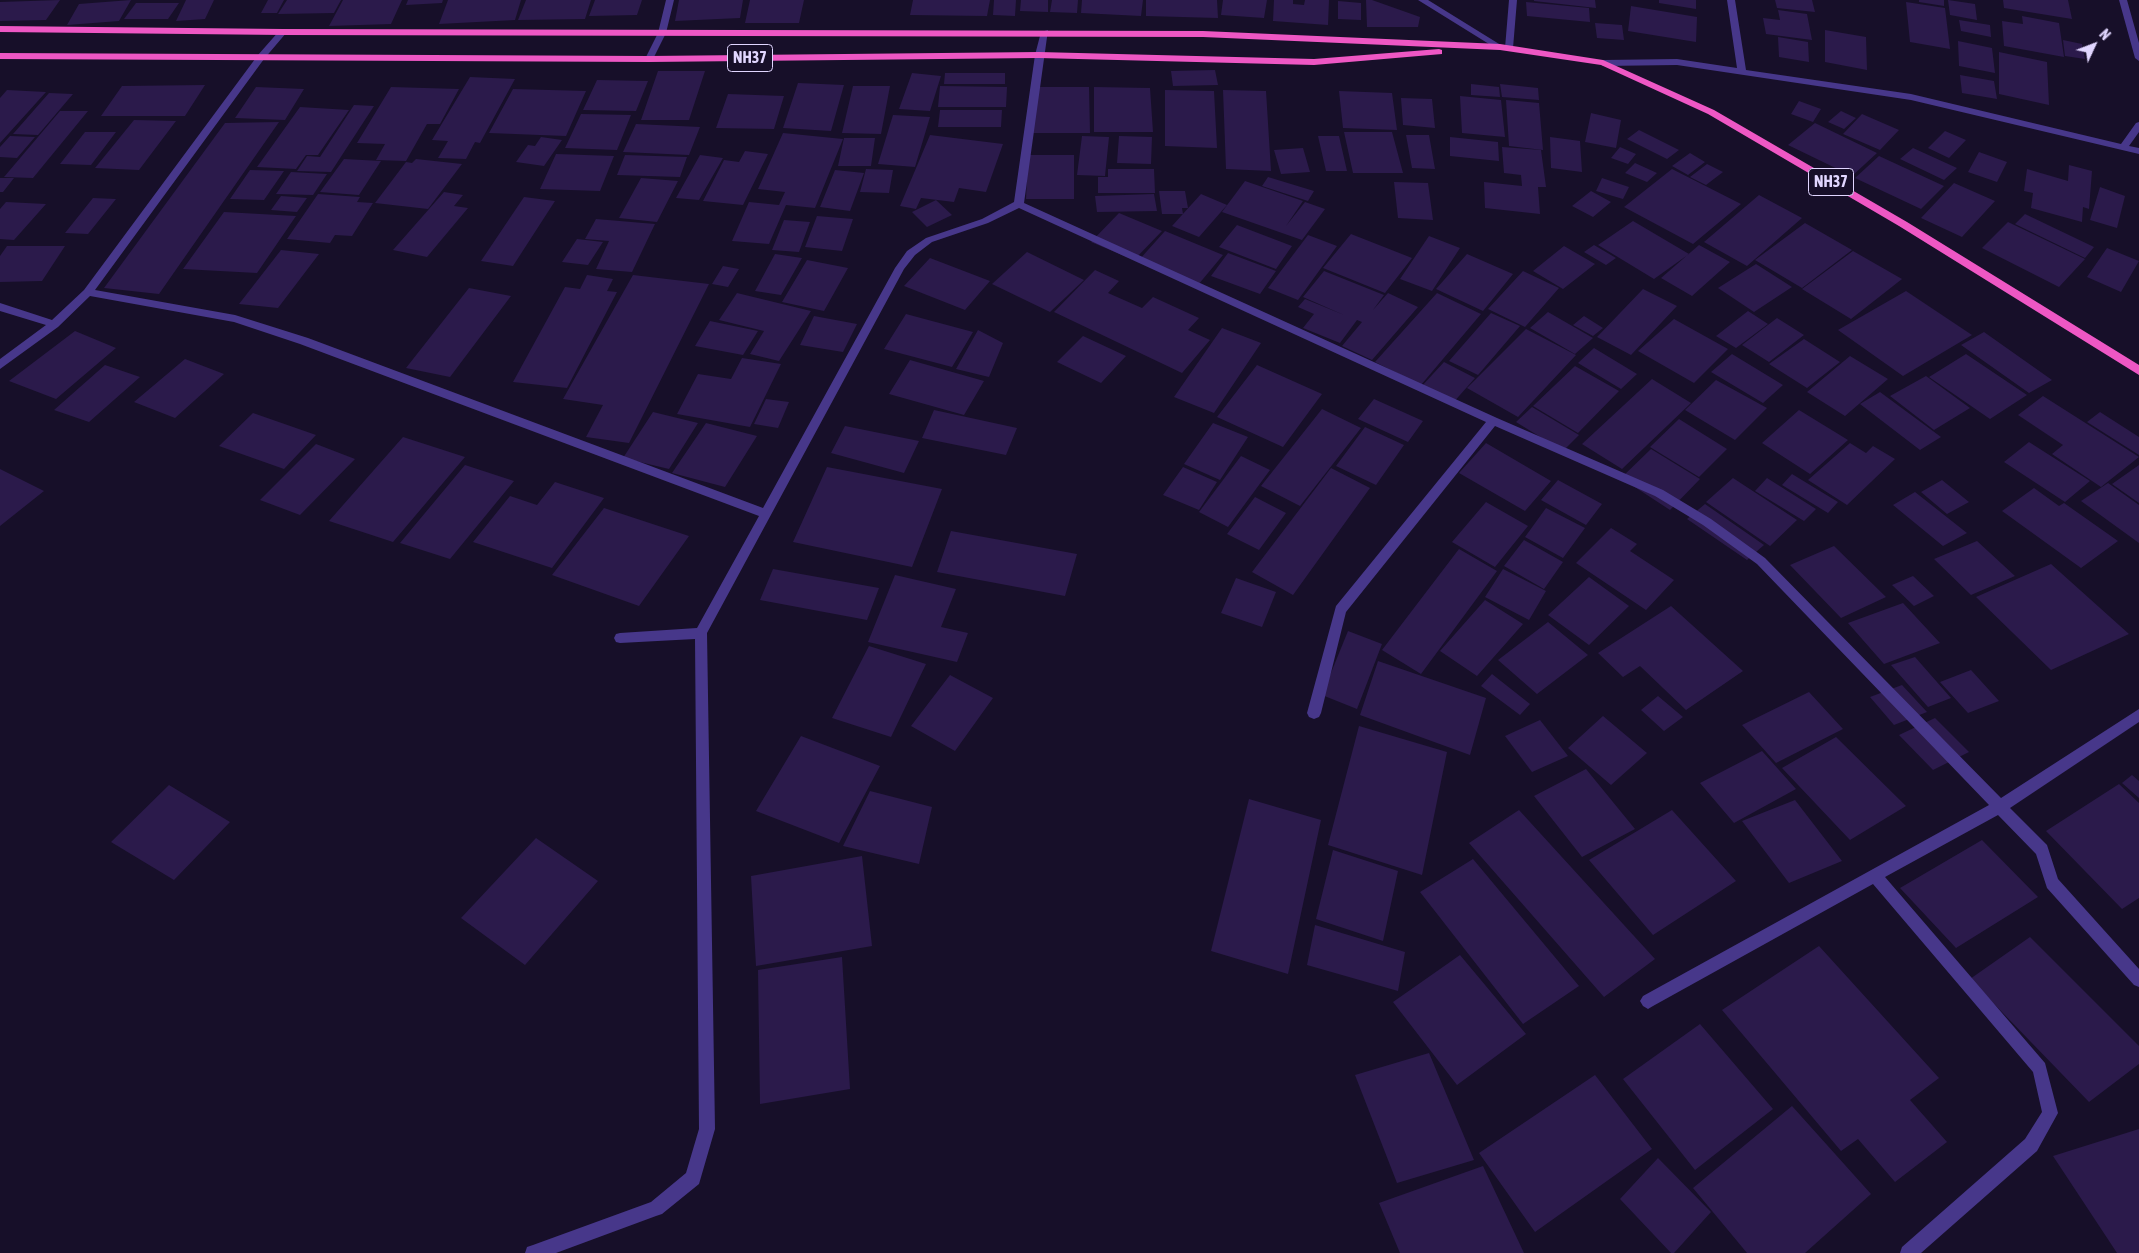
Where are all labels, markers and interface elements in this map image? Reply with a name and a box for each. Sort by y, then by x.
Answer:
north arrow [2069,20,2119,70]
text: N [2096,26,2114,43]
road number: NH37 [728,44,772,72]
road number: NH37 [1808,168,1854,196]

